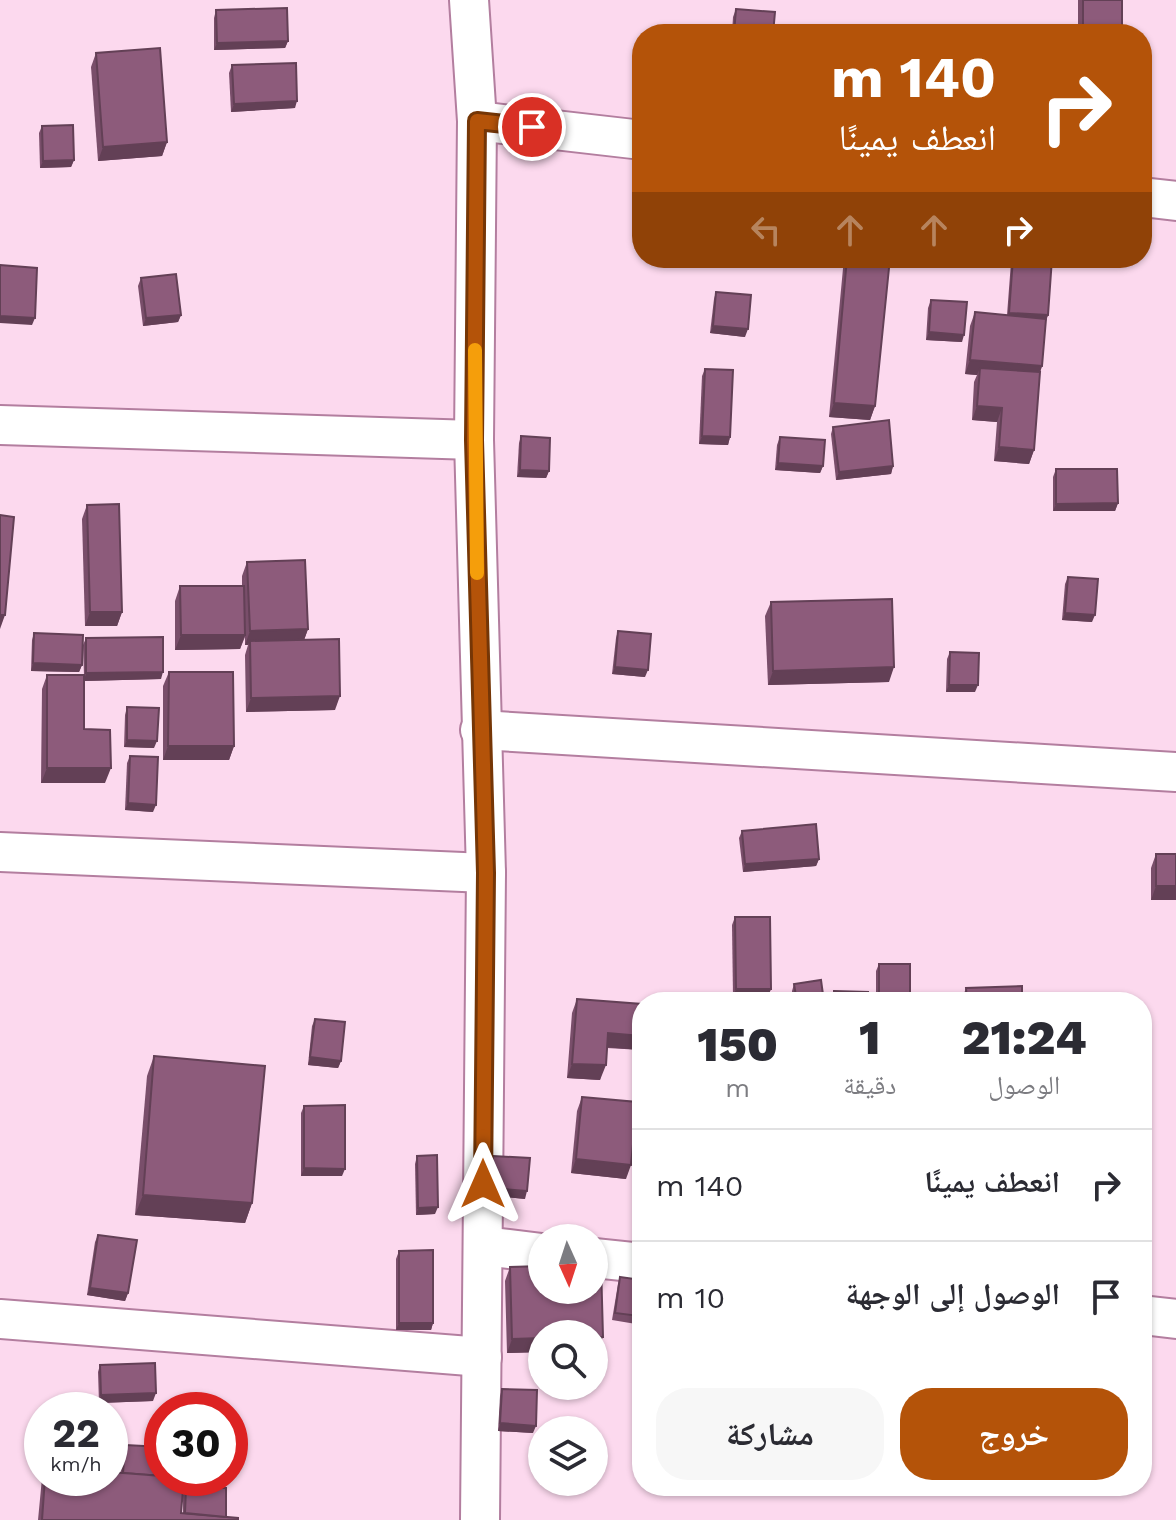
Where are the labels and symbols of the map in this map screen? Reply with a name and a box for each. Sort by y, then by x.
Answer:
pin [498,93,566,161]
position arrow [441,1142,525,1226]
north arrow [528,1224,608,1304]
speed limit sign: 30 [144,1392,248,1496]

